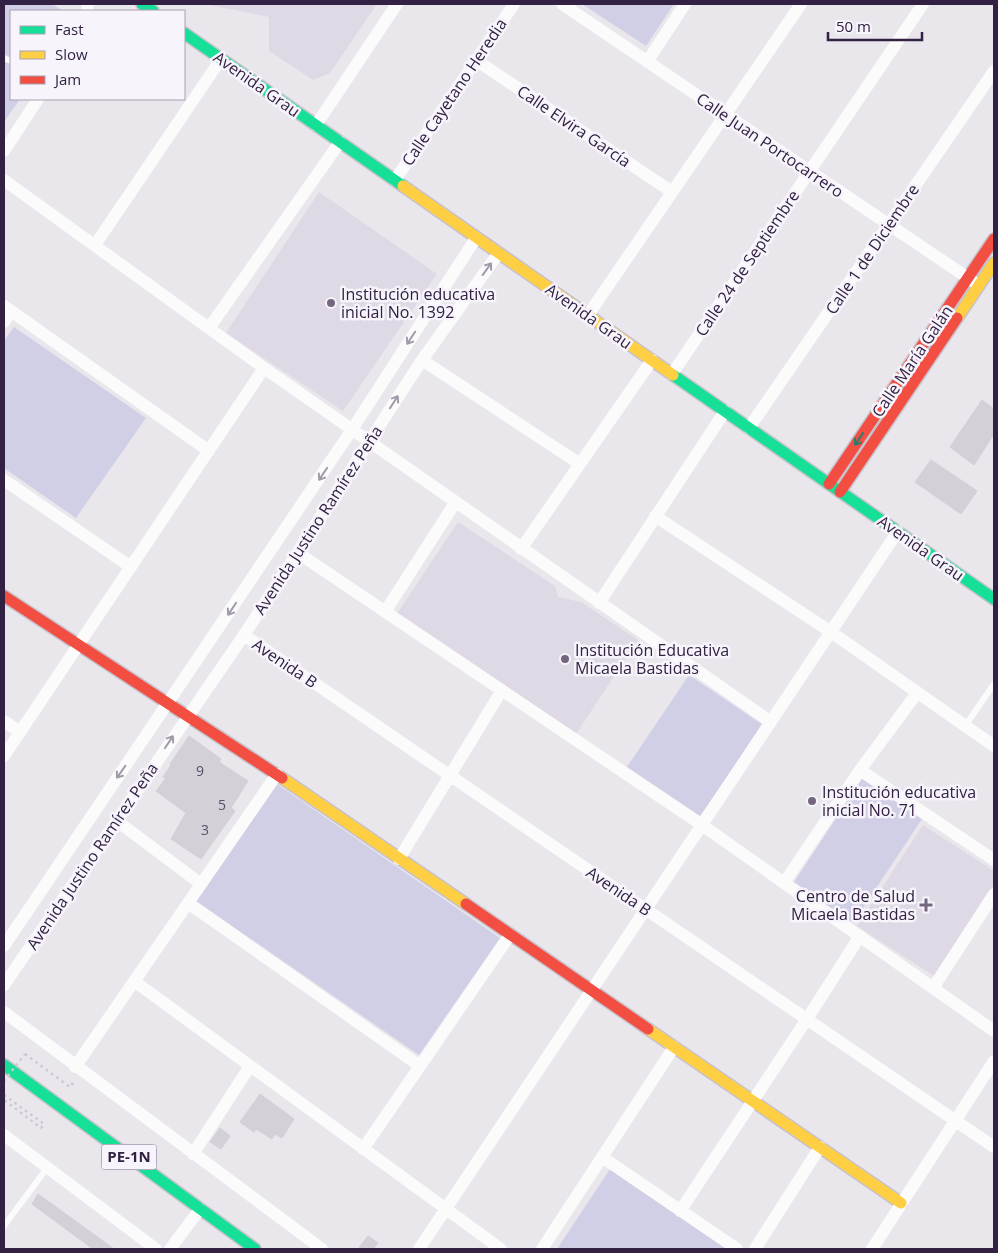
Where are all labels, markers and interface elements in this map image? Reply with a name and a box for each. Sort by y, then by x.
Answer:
legend [10,10,185,100]
scale bar [828,10,922,42]
street label: Calle Cayetano Heredia [396,14,512,170]
text: 50 m [836,16,871,36]
text: Fast [55,19,84,39]
text: Slow [55,44,88,64]
street label: Avenida Grau [209,46,305,122]
text: Jam [53,69,81,89]
street label: Calle Elvira García [513,80,635,172]
street label: Calle Juan Portocarrero [692,87,848,203]
street label: Calle 1 de Diciembre [820,179,924,319]
street label: Calle 24 de Septiembre [690,186,804,340]
one-way arrow [482,262,492,276]
street label: Avenida Grau [541,278,637,354]
place label: Institución educativa inicial No. 1392 [341,283,495,323]
marker: Institución educativa inicial No. 1392 [325,297,337,309]
street label: Calle María Galán [866,301,958,421]
one-way arrow [406,330,416,344]
one-way arrow [389,396,399,410]
street label: Avenida Justino Ramírez Peña [249,421,387,619]
one-way arrow [854,432,865,446]
one-way arrow [317,466,327,480]
street label: Avenida Grau [873,510,969,586]
one-way arrow [227,601,237,615]
street label: Avenida B [248,633,322,693]
place label: Institución Educativa Micaela Bastidas [575,639,729,679]
marker: Institución Educativa Micaela Bastidas [559,653,571,665]
one-way arrow [165,736,175,750]
street label: Avenida Justino Ramírez Peña [21,758,163,954]
house number: 9 [196,761,204,780]
one-way arrow [116,765,126,779]
place label: Institución educativa inicial No. 71 [822,781,976,821]
house number: 5 [218,795,226,814]
marker: Institución educativa inicial No. 71 [806,795,818,807]
house number: 3 [201,820,209,839]
street label: Avenida B [582,861,656,921]
place label: Centro de Salud Micaela Bastidas [791,885,915,925]
marker: Centro de Salud Micaela Bastidas [919,898,933,912]
road number: PE-1N [102,1144,156,1170]

